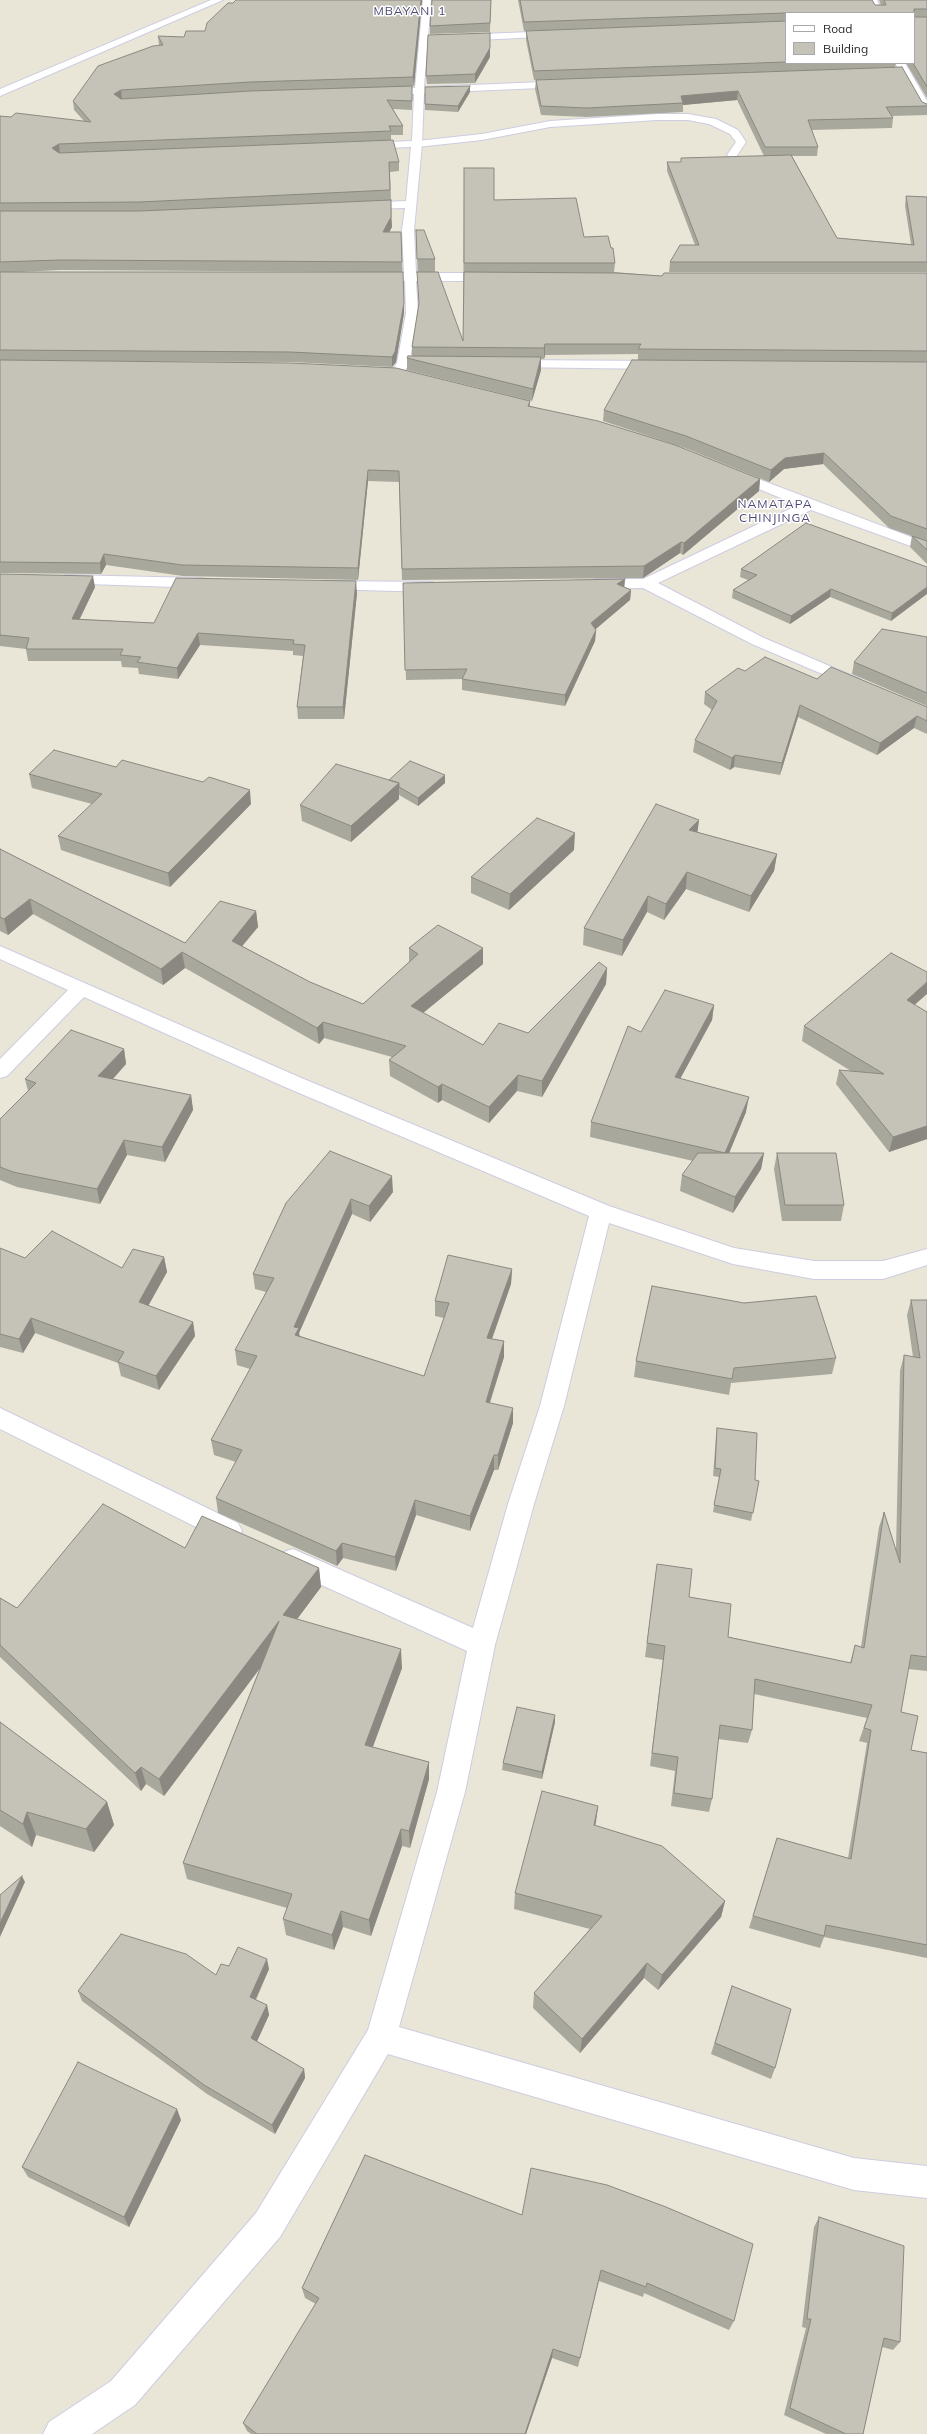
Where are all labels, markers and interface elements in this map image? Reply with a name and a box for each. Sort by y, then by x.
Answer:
district label: MBAYANI 1 [373,4,447,18]
legend [785,12,915,64]
text: Road [823,21,852,36]
text: Building [823,41,868,56]
district label: NAMATAPA CHINJINGA [738,497,812,525]

